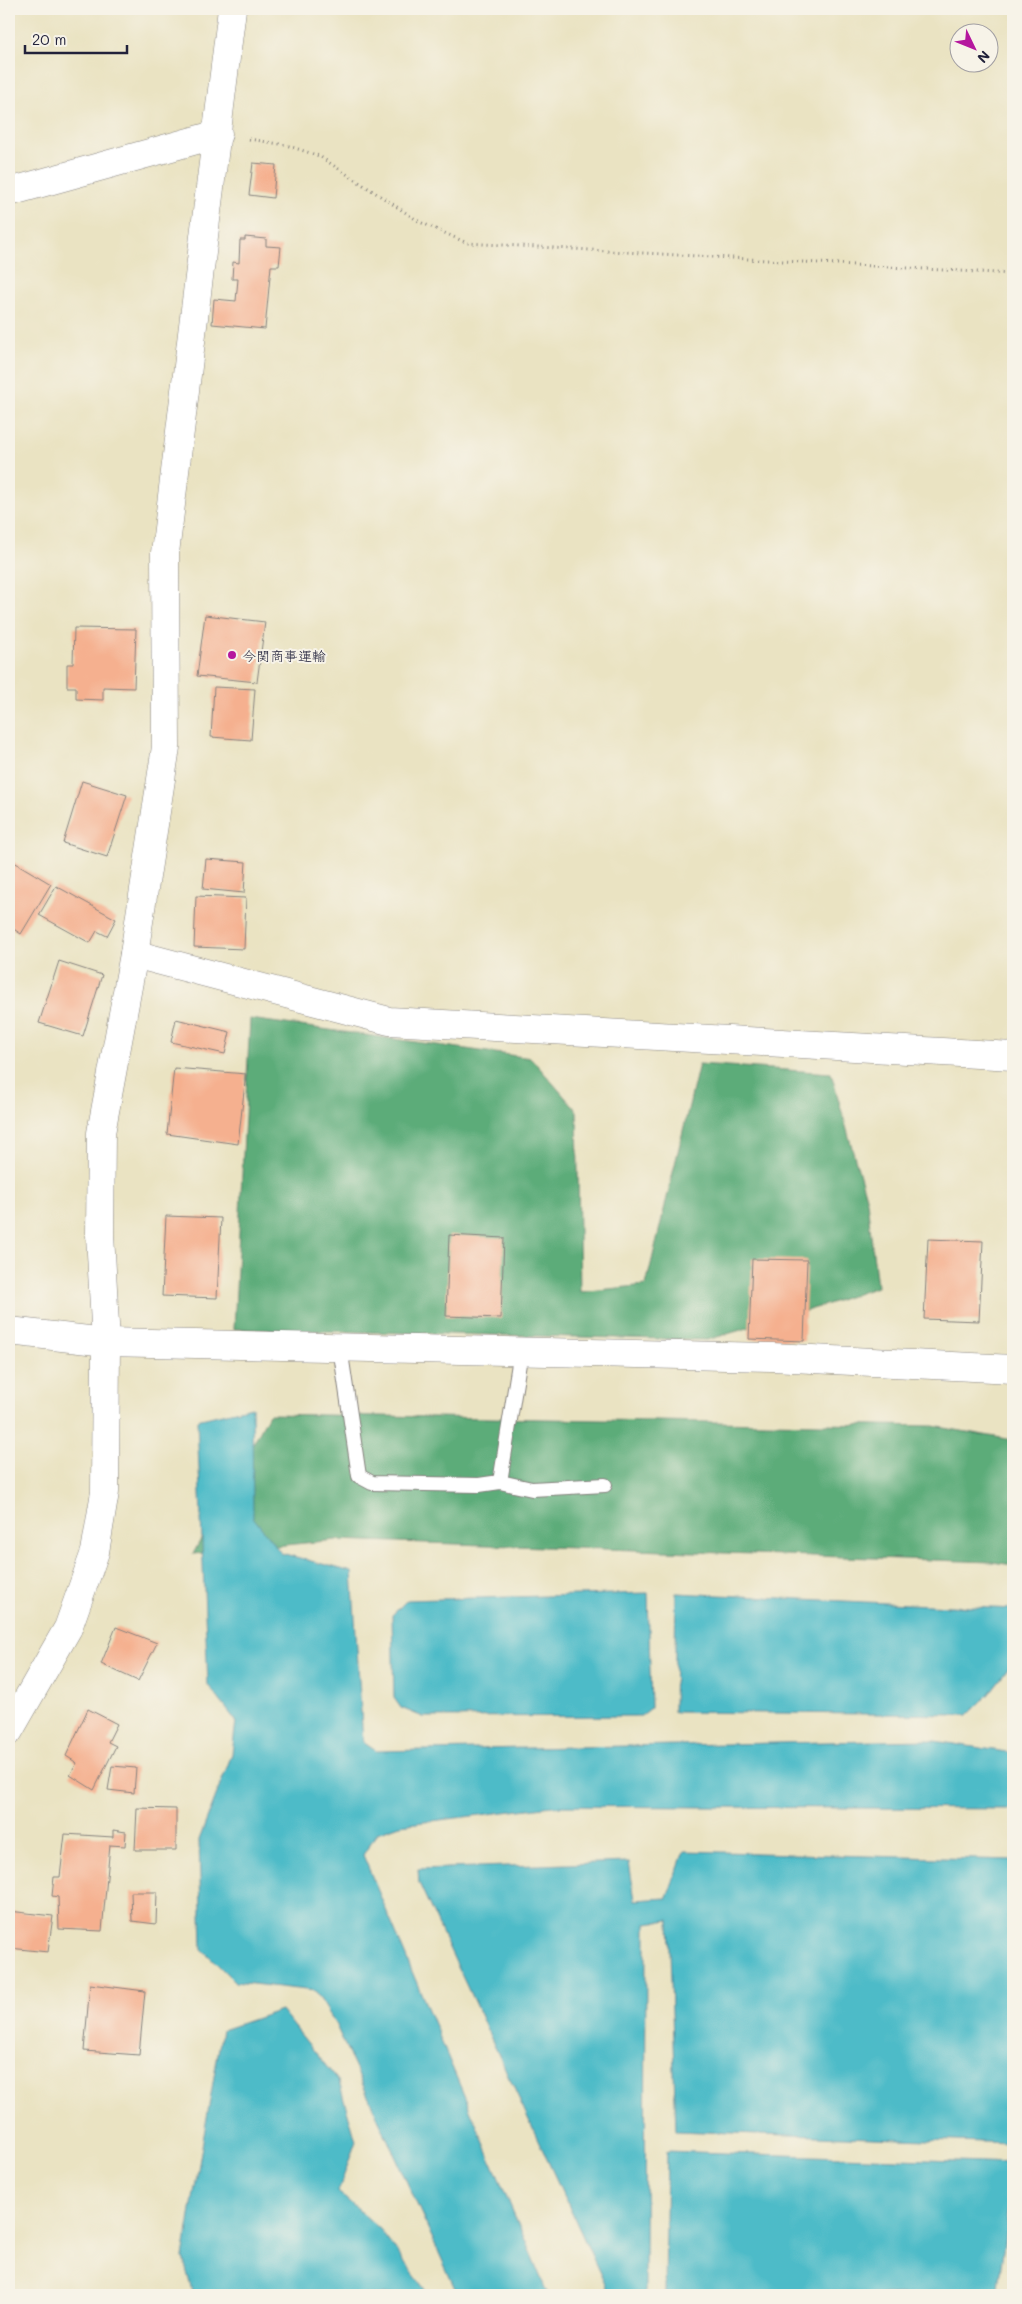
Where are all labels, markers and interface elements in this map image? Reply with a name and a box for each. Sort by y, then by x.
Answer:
scale bar [25,22,128,54]
north arrow [950,22,1000,72]
text: 20 m [32,29,66,49]
text: N [973,47,994,68]
place label: 今関商事運輸 [242,646,326,665]
marker: 今関商事運輸 [226,649,238,661]

